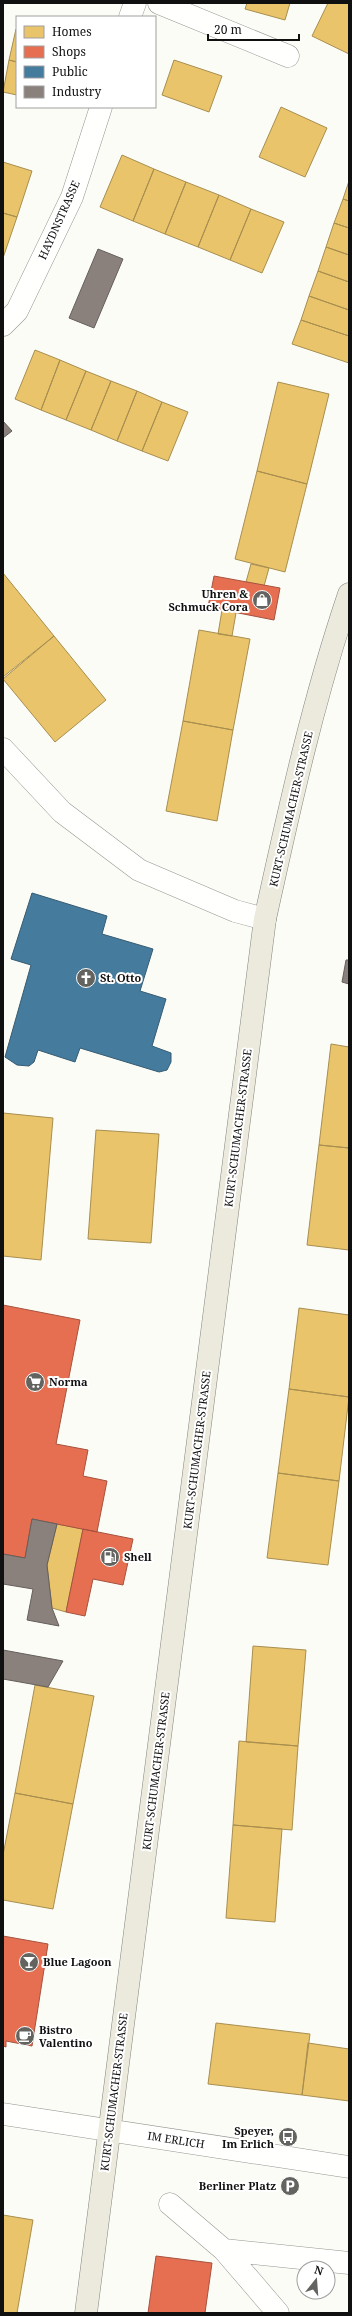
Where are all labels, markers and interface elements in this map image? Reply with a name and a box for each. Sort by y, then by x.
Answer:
legend [16,16,156,108]
scale bar [208,16,299,42]
text: 20 m [214,21,242,38]
text: Homes [52,23,92,40]
text: Shops [52,43,86,60]
text: Public [52,63,88,80]
text: Industry [52,83,101,100]
street label: HAYDNSTRASSE [34,178,83,262]
place label: Uhren & Schmuck Cora [168,586,248,614]
shop icon: Uhren & Schmuck Cora [251,589,273,611]
street label: KURT-SCHUMACHER-STRASSE [265,730,316,888]
church icon: St. Otto [75,967,97,989]
place label: St. Otto [100,970,141,985]
street label: KURT-SCHUMACHER-STRASSE [220,1048,255,1208]
street label: KURT-SCHUMACHER-STRASSE [179,1370,214,1530]
supermarket icon: Norma [24,1371,46,1393]
place label: Norma [49,1374,88,1389]
fuel station icon: Shell [99,1546,121,1568]
place label: Shell [124,1549,152,1564]
street label: KURT-SCHUMACHER-STRASSE [138,1691,173,1851]
bar icon: Blue Lagoon [18,1951,40,1973]
place label: Blue Lagoon [43,1954,112,1969]
street label: KURT-SCHUMACHER-STRASSE [96,2012,131,2172]
place label: Bistro Valentino [39,2022,93,2050]
cafe icon: Bistro Valentino [14,2025,36,2047]
place label: Speyer, Im Erlich [222,2123,275,2151]
bus stop icon: Speyer, Im Erlich [277,2126,299,2148]
street label: IM ERLICH [146,2128,206,2151]
parking icon: Berliner Platz [279,2175,301,2197]
place label: Berliner Platz [199,2178,276,2193]
north arrow [296,2260,336,2300]
text: N [313,2262,326,2278]

